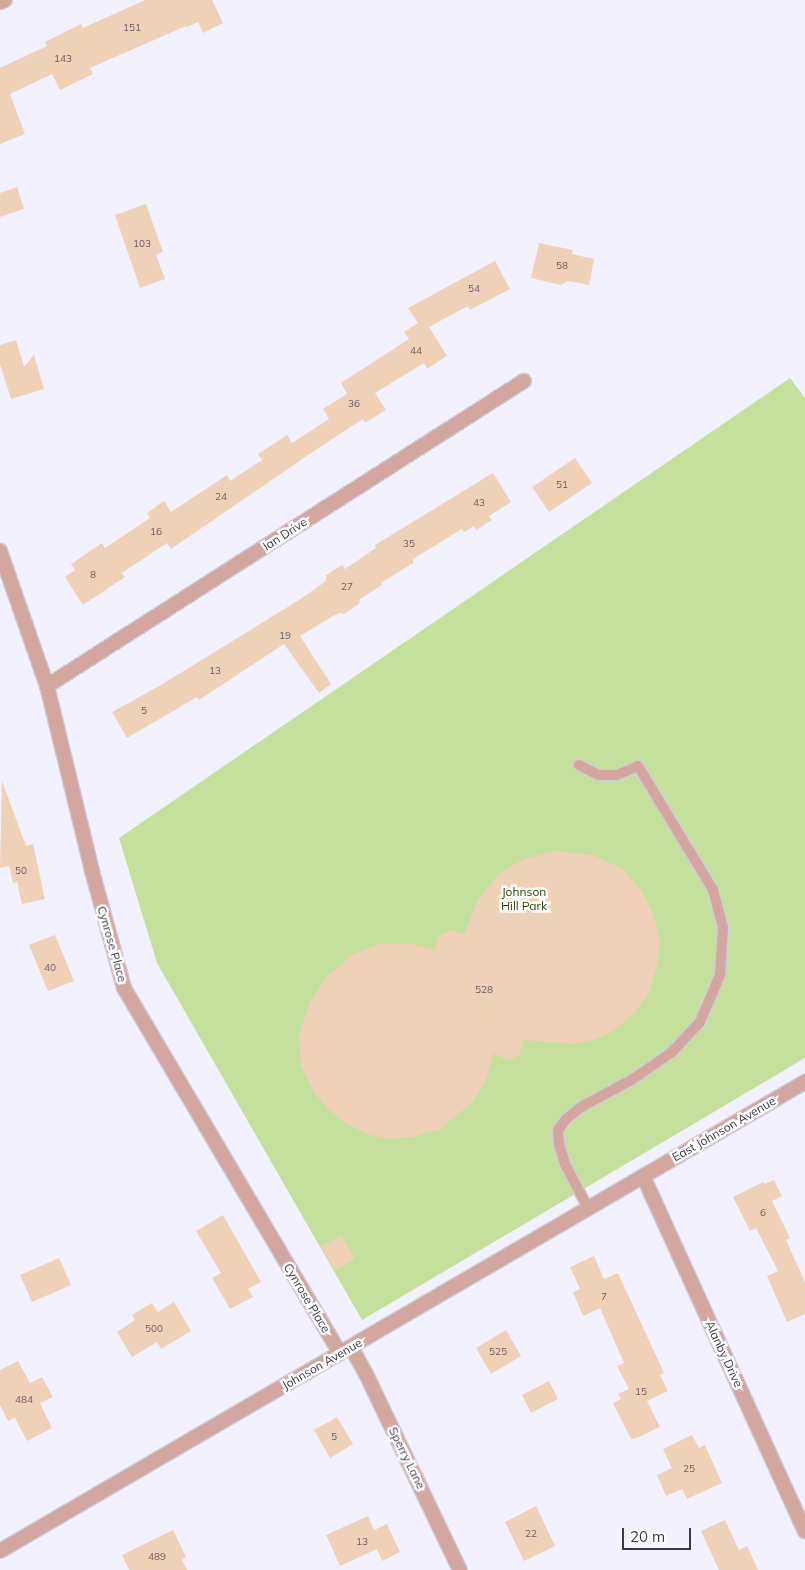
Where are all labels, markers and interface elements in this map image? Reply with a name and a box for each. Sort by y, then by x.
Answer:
house number: 151 [123,22,141,34]
house number: 143 [54,53,72,65]
house number: 103 [133,238,151,250]
house number: 58 [556,260,568,272]
house number: 54 [468,283,480,295]
house number: 44 [410,345,422,357]
house number: 36 [348,398,360,410]
house number: 51 [556,479,568,491]
house number: 24 [215,491,227,503]
house number: 43 [473,497,485,509]
street label: Ian Drive [260,514,310,554]
house number: 16 [150,526,162,538]
house number: 35 [403,538,415,550]
house number: 8 [90,569,96,581]
house number: 27 [341,581,353,593]
house number: 19 [279,630,291,642]
house number: 13 [209,665,221,677]
house number: 5 [141,705,147,717]
house number: 50 [15,865,27,877]
park label: Johnson Hill Park [501,885,547,913]
street label: Cynrose Place [94,904,130,984]
house number: 40 [44,962,56,974]
house number: 528 [475,984,493,996]
street label: East Johnson Avenue [670,1094,778,1164]
house number: 6 [760,1207,766,1219]
street label: Cynrose Place [281,1261,333,1335]
house number: 7 [601,1291,607,1303]
street label: Alanby Drive [702,1319,746,1389]
house number: 500 [145,1323,163,1335]
street label: Johnson Avenue [280,1335,364,1393]
house number: 525 [489,1346,507,1358]
house number: 15 [635,1386,647,1398]
house number: 484 [15,1394,33,1406]
street label: Sperry Lane [386,1425,428,1491]
house number: 5 [331,1431,337,1443]
house number: 25 [683,1463,695,1475]
scale bar [625,1518,694,1550]
text: 20 m [630,1527,665,1546]
house number: 22 [525,1528,537,1540]
house number: 13 [356,1536,368,1548]
house number: 489 [148,1551,166,1563]

